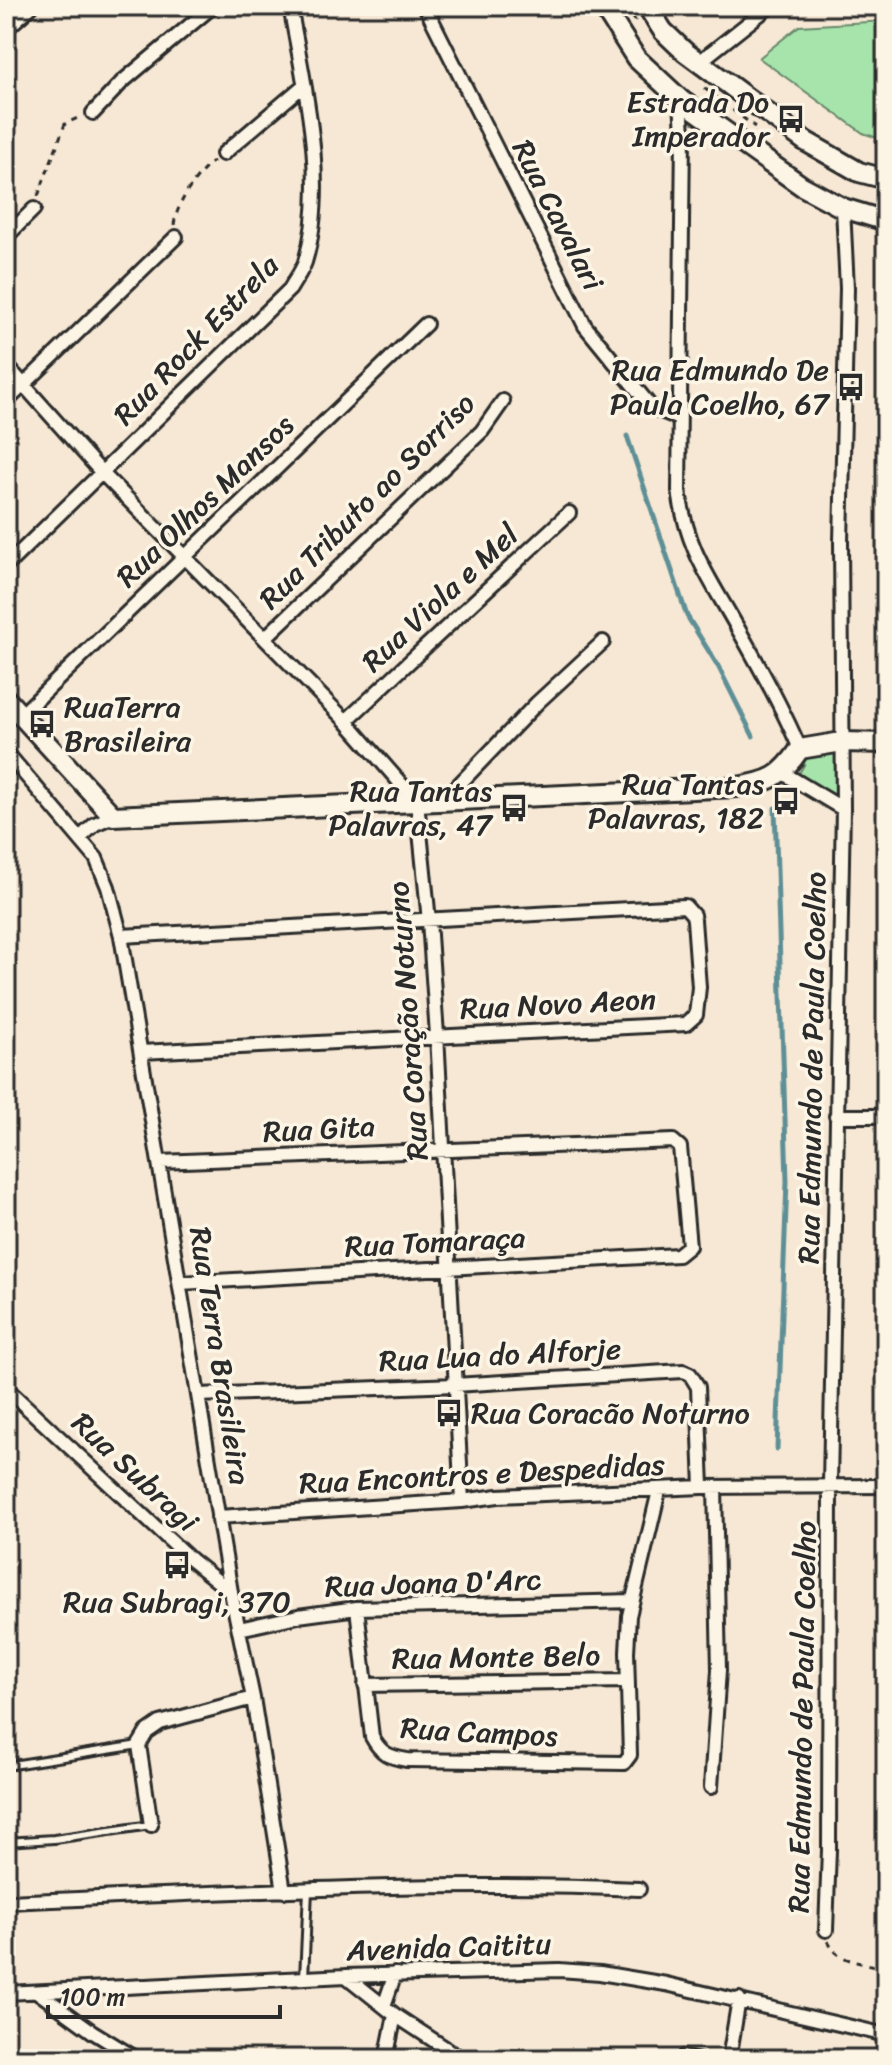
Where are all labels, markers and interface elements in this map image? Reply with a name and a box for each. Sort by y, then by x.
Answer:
place label: Estrada Do Imperador [627,75,771,163]
bus stop icon: Estrada Do Imperador [776,104,806,134]
street label: Rua Cavalari [497,130,620,301]
street label: Rua Rock Estrela [99,241,293,439]
place label: Rua Edmundo De Paula Coelho, 67 [610,343,831,431]
bus stop icon: Rua Edmundo De Paula Coelho, 67 [836,372,866,402]
street label: Rua Tributo ao Sorriso [245,379,489,623]
street label: Rua Olhos Mansos [102,400,308,601]
street label: Rua Viola e Mel [348,509,533,686]
place label: RuaTerra Brasileira [64,680,192,768]
bus stop icon: RuaTerra Brasileira [27,709,57,739]
place label: Rua Tantas Palavras, 182 [588,757,765,845]
place label: Rua Tantas Palavras, 47 [328,764,494,852]
bus stop icon: Rua Tantas Palavras, 182 [771,786,801,816]
bus stop icon: Rua Tantas Palavras, 47 [499,793,529,823]
street label: Rua Edmundo de Paula Coelho [782,871,842,1265]
street label: Rua Coração Noturno [371,880,445,1162]
street label: Rua Novo Aeon [459,972,657,1036]
street label: Rua Gita [262,1099,376,1159]
street label: Rua Tomaraça [343,1210,527,1274]
street label: Rua Terra Brasileira [173,1223,267,1489]
street label: Rua Lua do Alforje [378,1322,622,1388]
place label: Rua Coracão Noturno [471,1386,750,1440]
street label: Rua Subragi [58,1398,213,1547]
bus stop icon: Rua Coracão Noturno [434,1398,464,1428]
street label: Rua Encontros e Despedidas [298,1437,666,1511]
street label: Rua Edmundo de Paula Coelho [772,1520,832,1914]
bus stop icon: Rua Subragi, 370 [162,1550,192,1580]
street label: Rua Joana D'Arc [324,1552,542,1614]
place label: Rua Subragi, 370 [63,1575,291,1629]
street label: Rua Monte Belo [391,1628,601,1686]
street label: Rua Campos [399,1701,560,1763]
street label: Avenida Caititu [345,1916,552,1978]
scale bar [48,1969,280,2019]
text: 100 m [60,1976,125,2018]

